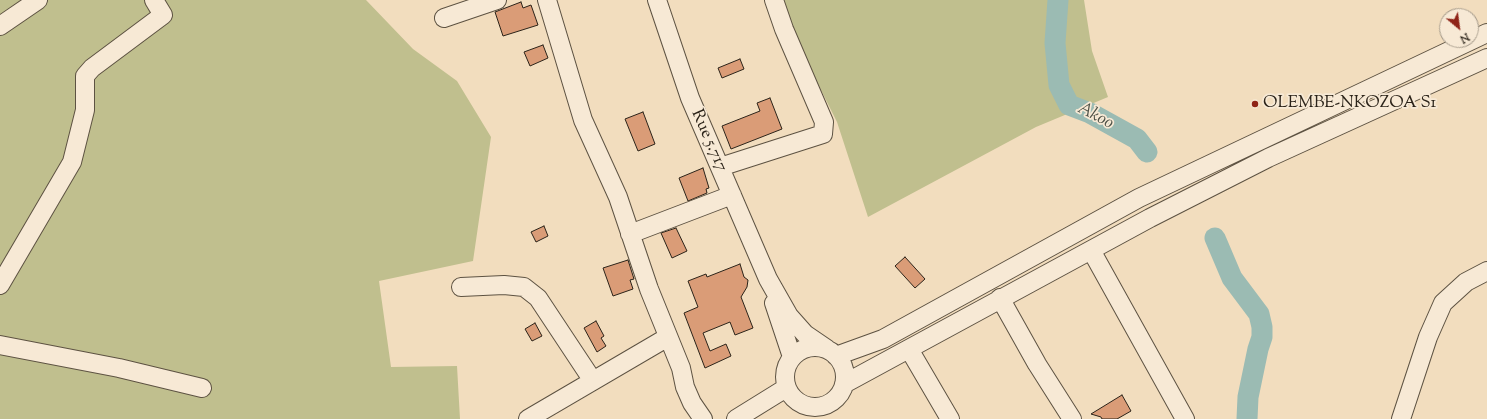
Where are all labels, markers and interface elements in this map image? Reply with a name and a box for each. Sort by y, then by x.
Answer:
north arrow [1439,8,1479,48]
text: N [1457,28,1472,47]
place label: OLEMBE-NKOZOA S1 [1263,94,1436,114]
water label: Akoo [1073,99,1117,135]
marker: OLEMBE-NKOZOA S1 [1250,99,1260,109]
street label: Rue 5.717 [685,107,731,175]

